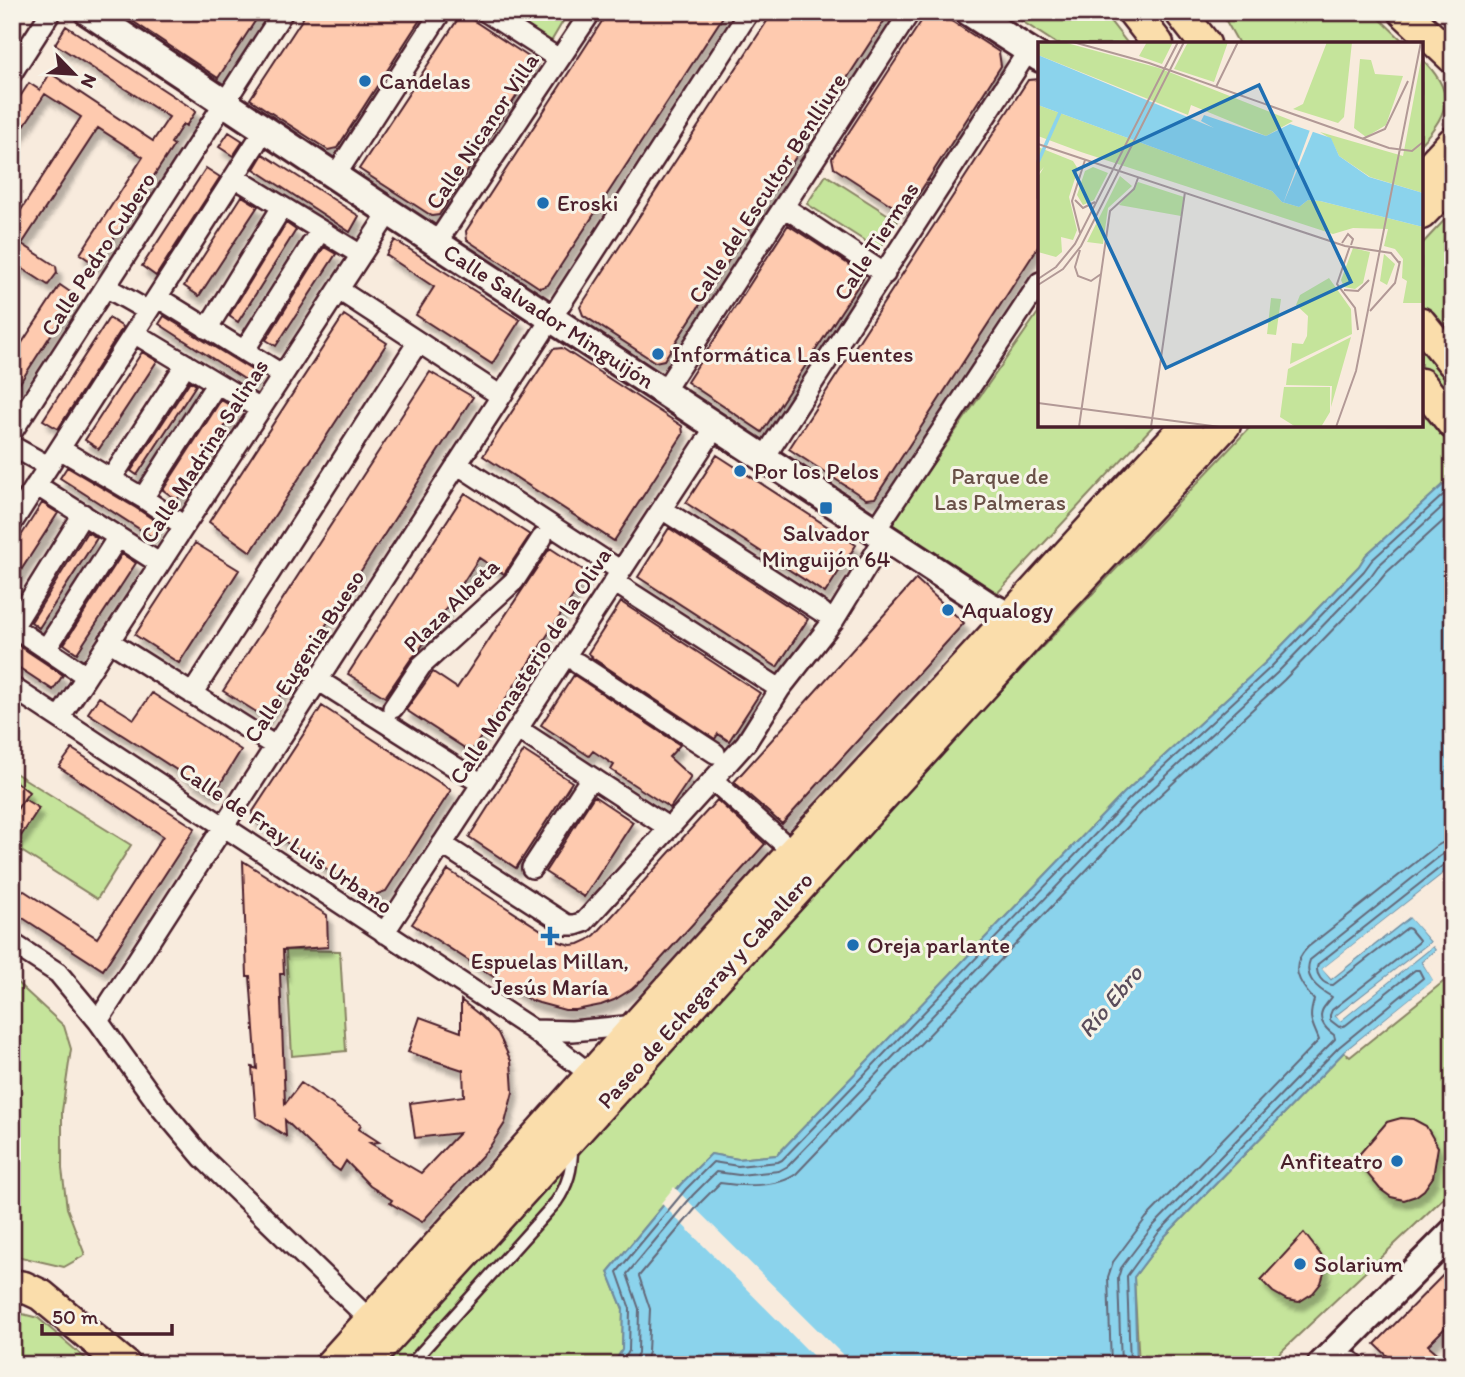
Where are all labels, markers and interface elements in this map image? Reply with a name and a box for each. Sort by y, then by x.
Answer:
north arrow [38,38,108,108]
inset map [1038,42,1423,427]
street label: Calle Nicanor Villa [419,47,545,215]
place label: Candelas [379,67,471,95]
street label: Calle del Escultor Benlliure [682,67,852,309]
text: N [76,70,102,92]
marker: Candelas [357,73,373,89]
street label: Calle Pedro Cubero [35,167,161,341]
street label: Calle Tiermas [827,176,925,306]
place label: Eroski [557,189,619,217]
marker: Eroski [535,195,551,211]
street label: Calle Salvador Minguijón [438,237,660,395]
place label: Informática Las Fuentes [672,340,914,368]
marker: Informática Las Fuentes [650,346,666,362]
street label: Calle Madrina Salinas [134,353,274,549]
place label: Por los Pelos [754,457,879,485]
park label: Parque de Las Palmeras [934,462,1066,516]
marker: Por los Pelos [732,463,748,479]
marker: Salvador Minguijón 64 [818,500,834,516]
place label: Salvador Minguijón 64 [762,519,891,573]
street label: Calle Monasterio de la Oliva [443,543,617,789]
street label: Plaza Albeta [397,552,505,658]
street label: Calle Eugenia Bueso [238,564,370,748]
place label: Aqualogy [962,596,1054,624]
marker: Aqualogy [940,602,956,618]
street label: Calle de Fray Luis Urbano [174,756,398,920]
street label: Paseo de Echegaray y Caballero [591,866,819,1114]
marker: Espuelas Millan, Jesús María [542,928,558,944]
place label: Oreja parlante [867,931,1010,959]
marker: Oreja parlante [845,937,861,953]
place label: Espuelas Millan, Jesús María [471,947,629,1001]
water label: Río Ebro [1071,958,1149,1043]
place label: Anfiteatro [1280,1147,1383,1175]
marker: Anfiteatro [1389,1153,1405,1169]
place label: Solarium [1314,1250,1403,1278]
marker: Solarium [1292,1256,1308,1272]
scale bar [42,1293,172,1337]
text: 50 m [52,1304,99,1329]

